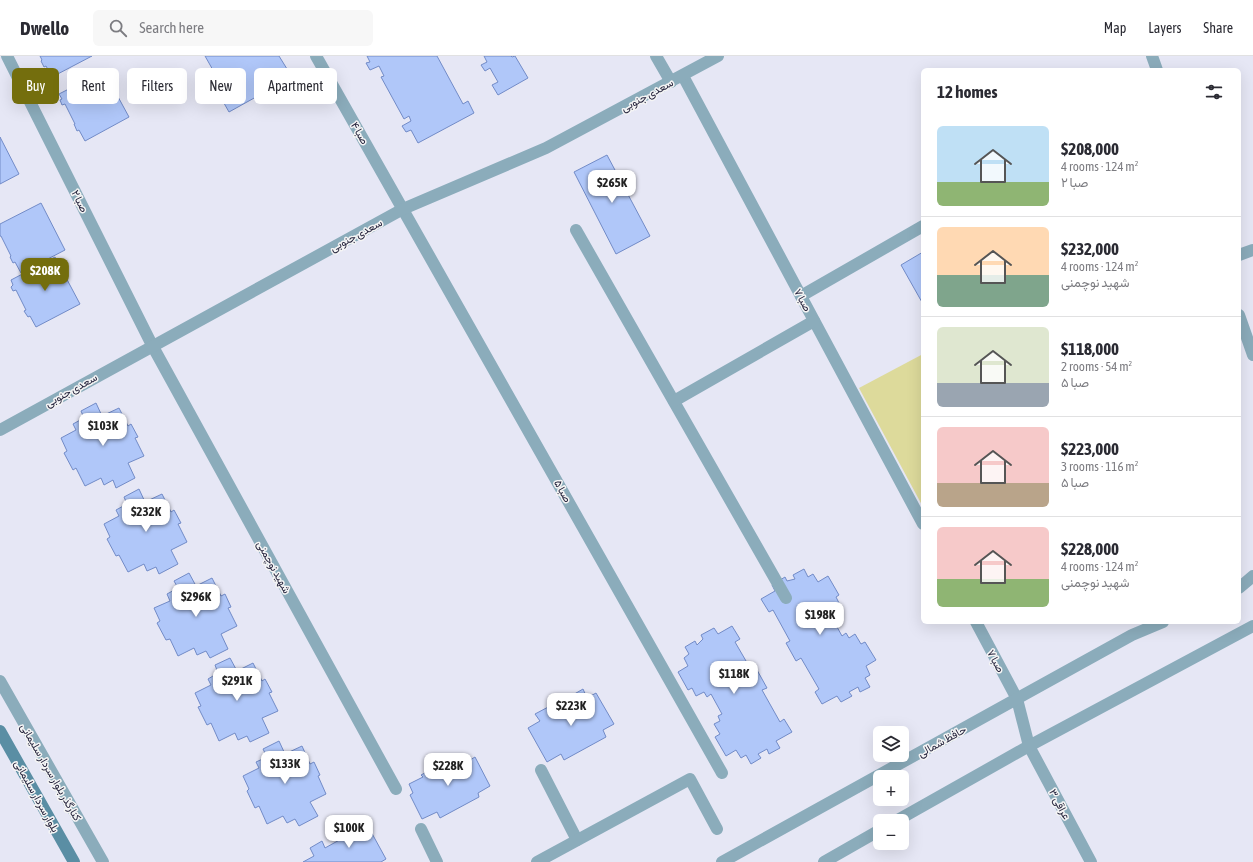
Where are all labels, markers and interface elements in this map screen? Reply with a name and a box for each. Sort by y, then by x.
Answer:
search box [93,10,373,46]
text: Dwello [20,17,69,39]
icon: search [107,17,129,39]
text: Search here [139,19,204,36]
text: Map [1104,20,1126,36]
text: Layers [1148,20,1181,36]
text: Share [1203,20,1233,36]
chip: Buy [12,68,59,104]
chip: Rent [67,68,119,104]
chip: Filters [127,68,187,104]
chip: New [195,68,246,104]
chip: Apartment [254,68,337,104]
street label: سعدی جنوبی [619,76,676,115]
icon: filters [1203,81,1225,103]
text: 12 homes [937,82,998,102]
street label: صبا ۴ [348,120,371,147]
text: $208,000 [1061,139,1119,159]
icon: home [969,142,1017,190]
text: 4 rooms · 124 m² [1061,159,1138,174]
pin: $265K [584,170,640,204]
text: $265K [597,175,627,190]
text: صبا ۲ [1061,175,1088,190]
street label: صبا ۲ [69,188,91,215]
street label: سعدی جنوبی [328,216,385,255]
text: $232,000 [1061,239,1119,259]
icon: home [969,243,1017,291]
pin: $208K [17,258,73,292]
text: 4 rooms · 124 m² [1061,259,1138,274]
text: $208K [30,263,60,278]
text: شهید نوچمنی [1061,275,1130,290]
street label: صبا ۷ [791,287,814,314]
text: $118,000 [1061,339,1119,359]
icon: home [969,343,1017,391]
text: 2 rooms · 54 m² [1061,359,1132,374]
street label: سعدی جنوبی [43,371,100,410]
text: صبا ۵ [1061,375,1089,390]
pin: $103K [75,413,131,447]
text: $103K [88,418,118,433]
text: $223,000 [1061,439,1119,459]
icon: home [969,443,1017,491]
text: 3 rooms · 116 m² [1061,459,1138,474]
text: صبا ۵ [1061,475,1089,490]
street label: صبا ۵ [551,478,574,505]
pin: $232K [118,499,174,533]
text: $232K [131,504,161,519]
street label: شهید نوچمنی [253,539,293,597]
text: $228,000 [1061,539,1119,559]
icon: home [969,543,1017,591]
text: 4 rooms · 124 m² [1061,559,1138,574]
text: شهید نوچمنی [1061,575,1130,590]
pin: $296K [168,584,224,618]
text: $296K [181,589,211,604]
pin: $198K [792,602,848,636]
text: $198K [805,607,835,622]
street label: صبا ۷ [984,648,1007,675]
pin: $118K [706,661,762,695]
text: $118K [719,666,749,681]
pin: $291K [209,668,265,702]
text: $291K [222,673,252,688]
pin: $223K [543,693,599,727]
text: $223K [556,698,586,713]
street label: کنارگذر بلوار سردار سلیمانی [18,721,84,823]
street label: حافظ شمالی [916,723,969,760]
map controls [873,726,909,850]
button: layers [873,726,909,762]
pin: $133K [257,751,313,785]
pin: $228K [420,753,476,787]
text: $133K [270,756,300,771]
street label: بلوار سردار سلیمانی [12,758,62,834]
text: $228K [433,758,463,773]
button: + [873,770,909,806]
street label: عراقی ۳ [1046,787,1073,822]
button: − [873,814,909,850]
pin: $100K [321,815,377,849]
text: $100K [334,820,364,835]

